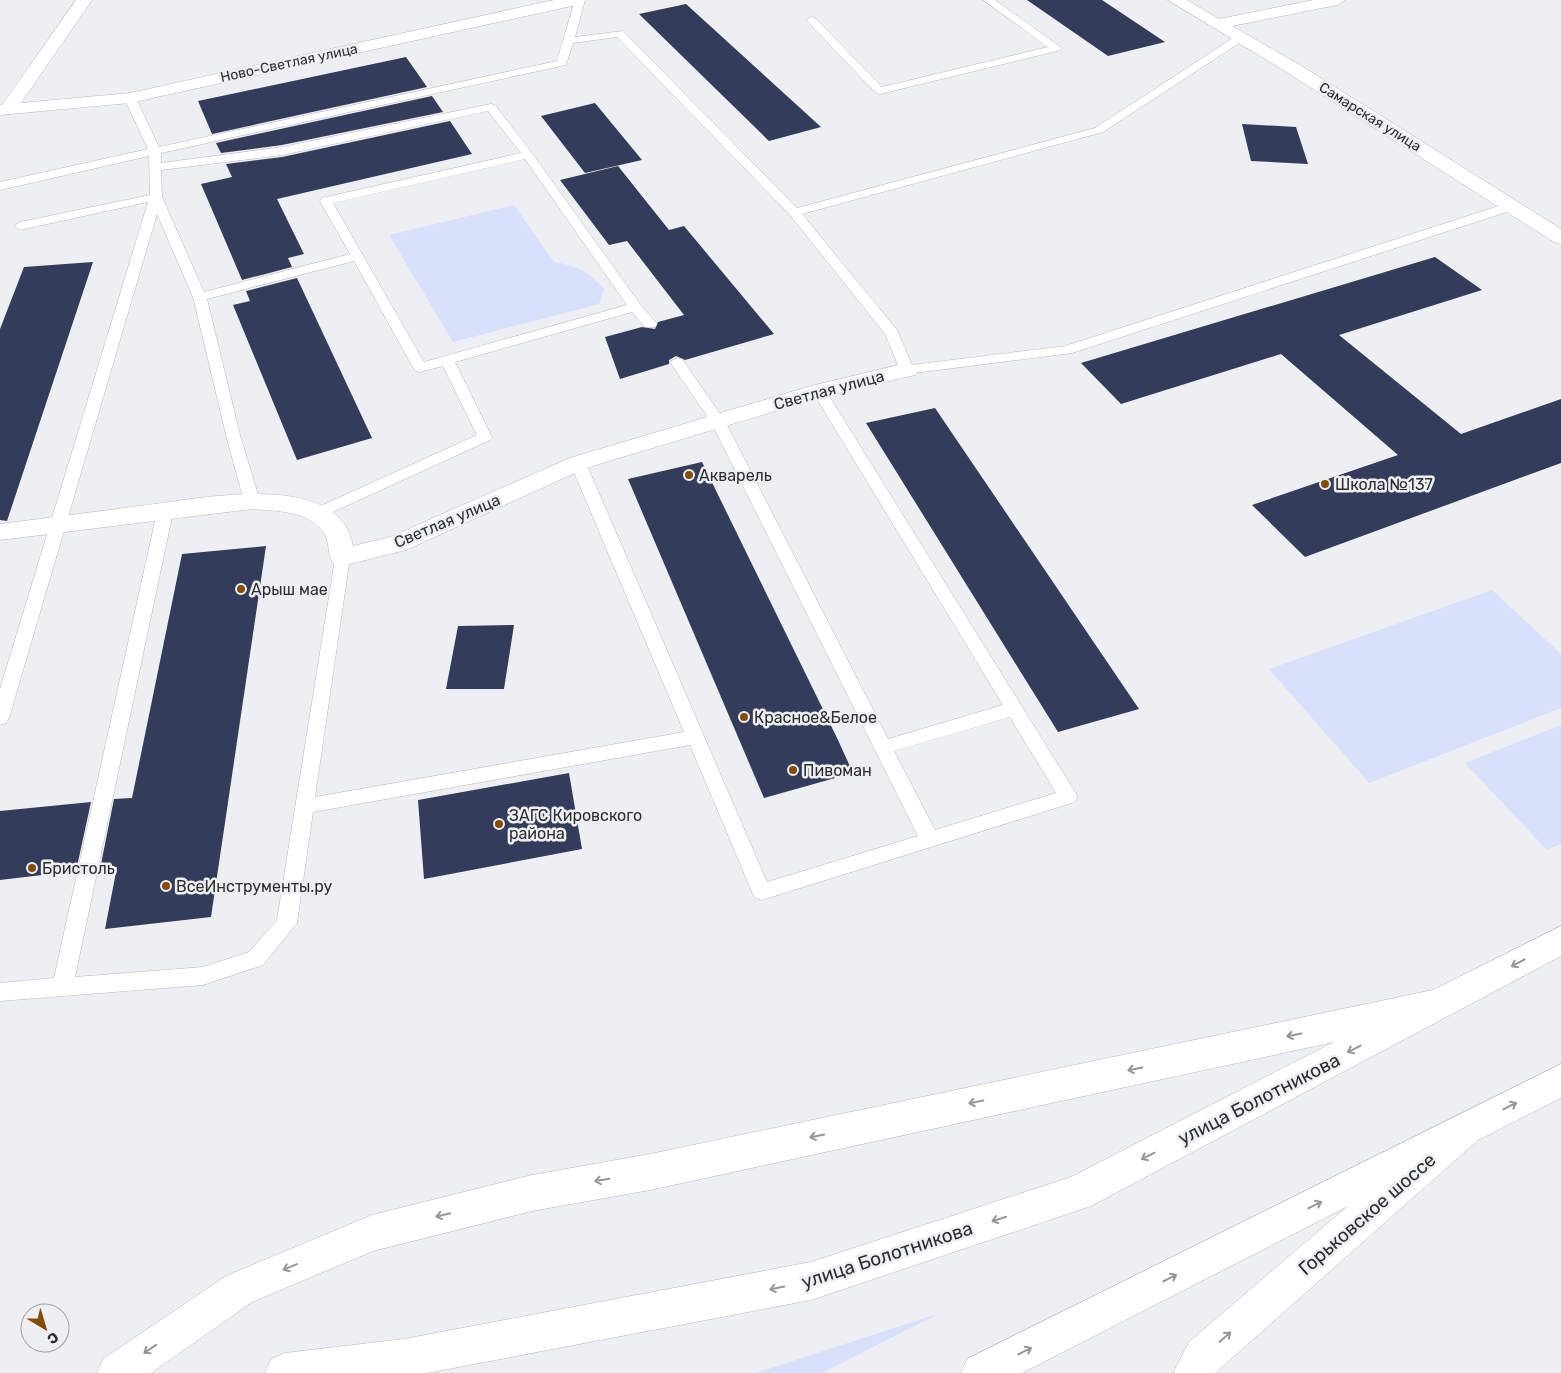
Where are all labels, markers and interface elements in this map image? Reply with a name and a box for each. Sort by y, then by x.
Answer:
street label: Ново-Светлая улица [219,40,359,86]
street label: Самарская улица [1316,79,1424,155]
street label: Светлая улица [772,366,886,414]
place label: Акварель [699,466,772,485]
marker: Акварель [683,469,695,481]
place label: Школа №137 [1335,475,1433,494]
marker: Школа №137 [1319,478,1331,490]
street label: Светлая улица [391,490,503,552]
place label: Арыш мае [251,580,328,599]
marker: Арыш мае [235,583,247,595]
place label: Красное&Белое [754,708,877,727]
marker: Красное&Белое [738,711,750,723]
place label: Пивоман [803,761,872,780]
marker: Пивоман [787,764,799,776]
place label: ЗАГС Кировского района [509,806,642,843]
marker: ЗАГС Кировского района [493,818,505,830]
place label: Бристоль [42,859,115,878]
marker: Бристоль [26,862,38,874]
place label: ВсеИнструменты.ру [176,877,332,896]
marker: ВсеИнструменты.ру [160,880,172,892]
one-way arrow [1511,959,1526,968]
one-way arrow [1286,1031,1302,1040]
one-way arrow [1347,1044,1362,1054]
street label: улица Болотникова [1174,1048,1344,1150]
one-way arrow [1127,1064,1143,1074]
one-way arrow [969,1098,985,1108]
one-way arrow [1502,1101,1517,1111]
one-way arrow [810,1132,826,1142]
street label: Горьковское шоссе [1294,1148,1440,1280]
one-way arrow [1141,1152,1156,1161]
one-way arrow [595,1176,611,1186]
one-way arrow [1307,1200,1322,1209]
one-way arrow [436,1211,452,1220]
one-way arrow [991,1215,1007,1224]
street label: улица Болотникова [798,1216,976,1294]
one-way arrow [283,1263,298,1273]
one-way arrow [1162,1273,1177,1282]
one-way arrow [769,1283,785,1293]
north arrow [20,1303,70,1353]
text: С [43,1328,62,1348]
one-way arrow [1218,1332,1231,1343]
one-way arrow [144,1344,158,1354]
one-way arrow [1017,1346,1032,1356]

